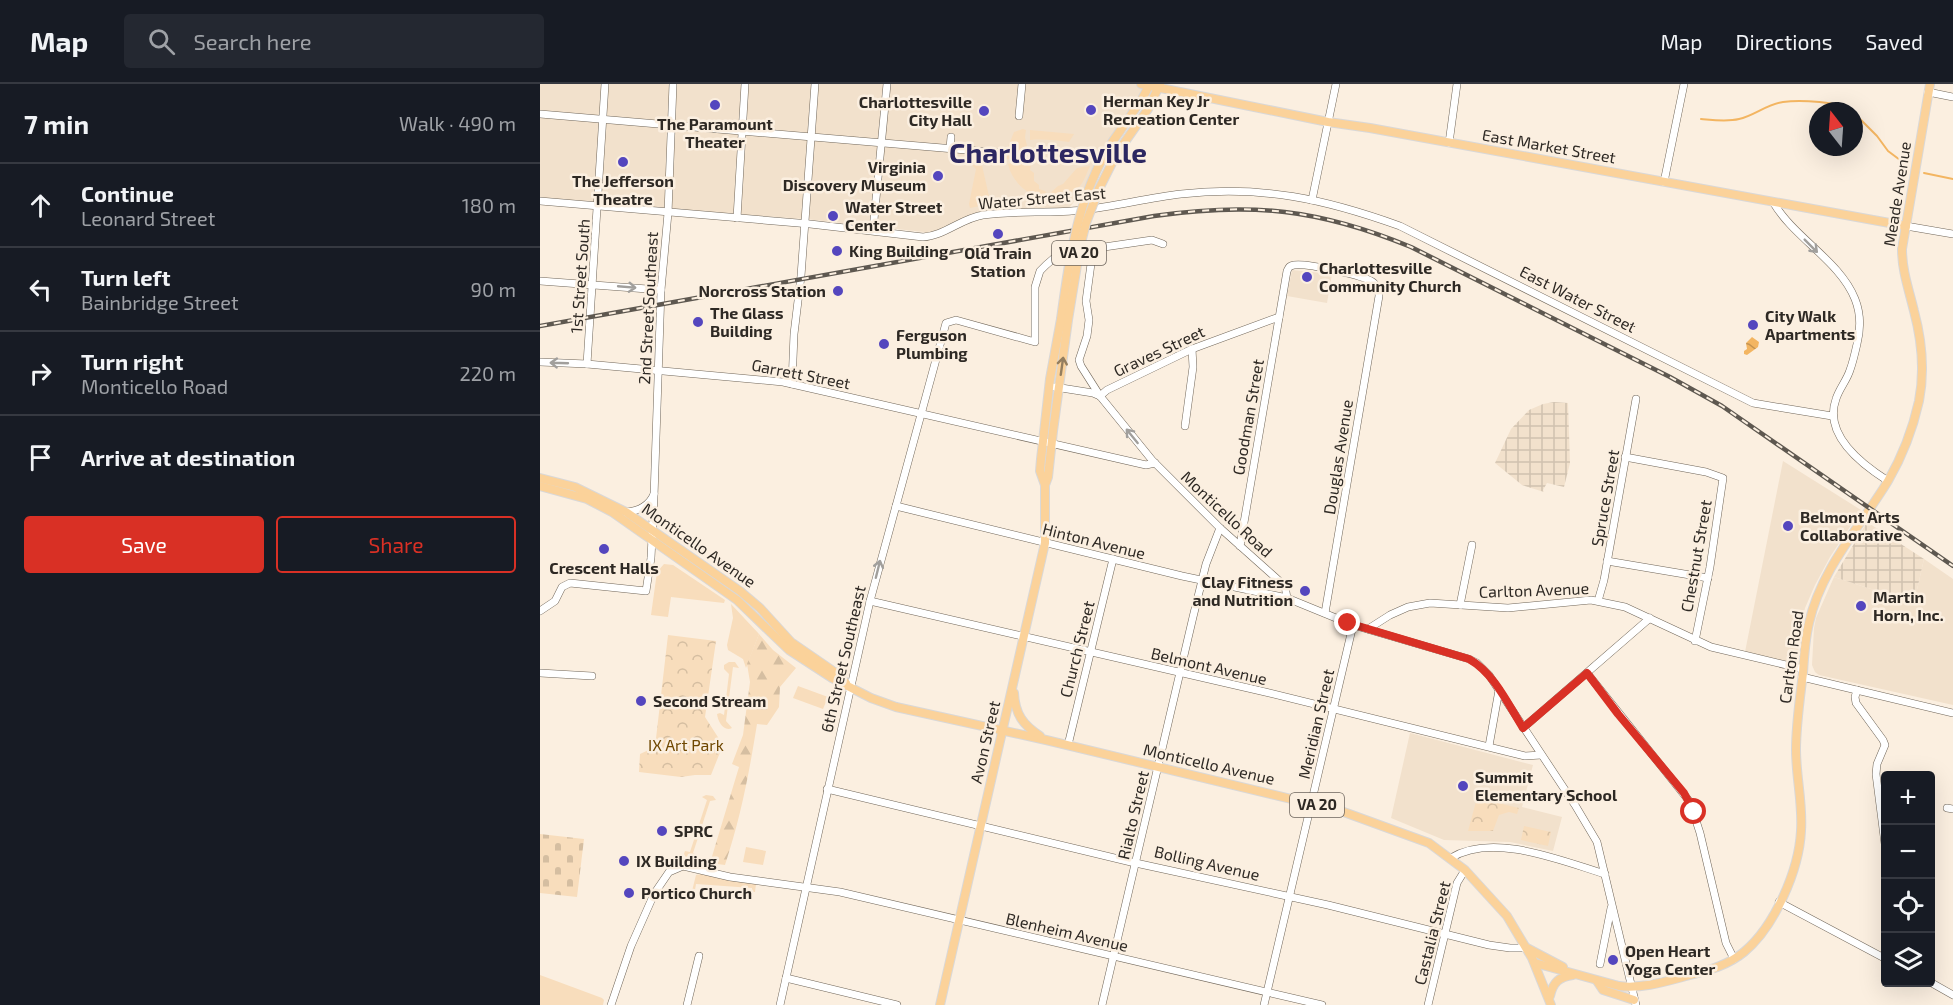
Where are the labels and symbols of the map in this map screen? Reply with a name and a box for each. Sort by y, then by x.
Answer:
place label: Herman Key Jr Recreation Center [1103,91,1239,128]
place label: Charlottesville City Hall [859,92,973,130]
marker: The Paramount Theater [708,98,722,112]
north arrow [1809,102,1863,156]
marker: Herman Key Jr Recreation Center [1084,103,1098,117]
marker: Charlottesville City Hall [977,104,991,118]
place label: The Paramount Theater [657,114,773,151]
street label: East Market Street [1481,124,1617,167]
district label: Charlottesville [949,135,1147,169]
street label: Meade Avenue [1879,140,1914,248]
marker: The Jefferson Theatre [616,155,630,169]
place label: Virginia Discovery Museum [783,157,926,195]
marker: Virginia Discovery Museum [931,169,945,183]
place label: The Jefferson Theatre [572,171,674,208]
street label: Water Street East [977,182,1107,213]
place label: Water Street Center [845,197,943,234]
marker: Water Street Center [826,209,840,223]
street label: 1st Street South [566,218,593,334]
marker: Old Train Station [991,227,1005,241]
street label: 2nd Street Southeast [634,231,661,385]
one-way arrow [1804,238,1819,253]
place label: King Building [849,241,949,260]
road number: VA 20 [1052,241,1106,265]
place label: Old Train Station [964,243,1032,280]
marker: King Building [830,244,844,258]
place label: Charlottesville Community Church [1319,258,1461,296]
street label: East Water Street [1517,261,1640,336]
marker: Charlottesville Community Church [1300,270,1314,284]
place label: Norcross Station [699,281,826,300]
one-way arrow [616,282,636,293]
marker: Norcross Station [831,284,845,298]
place label: The Glass Building [710,303,783,340]
place label: City Walk Apartments [1765,306,1855,343]
marker: The Glass Building [691,315,705,329]
marker: City Walk Apartments [1746,318,1760,332]
street label: Graves Street [1110,321,1207,380]
place label: Ferguson Plumbing [896,325,968,362]
marker: Ferguson Plumbing [877,337,891,351]
street label: Garrett Street [750,355,852,392]
one-way arrow [1057,356,1068,376]
one-way arrow [549,357,569,369]
street label: Goodman Street [1228,357,1267,476]
street label: Douglas Avenue [1319,398,1356,516]
one-way arrow [1126,428,1139,444]
street label: Spruce Street [1587,448,1622,548]
street label: Monticello Road [1178,467,1277,561]
street label: Monticello Avenue [639,498,760,591]
street label: Chestnut Street [1676,498,1715,614]
place label: Belmont Arts Collaborative [1800,507,1902,544]
street label: Hinton Avenue [1041,519,1147,562]
marker: Belmont Arts Collaborative [1781,519,1795,533]
marker: Crescent Halls [597,542,611,556]
place label: Crescent Halls [549,558,659,577]
one-way arrow [873,560,885,579]
place label: Clay Fitness and Nutrition [1192,572,1293,609]
street label: Carlton Avenue [1479,578,1589,601]
street label: 6th Street Southeast [816,584,869,734]
marker: Clay Fitness and Nutrition [1298,584,1312,598]
place label: Martin Horn, Inc. [1873,587,1944,624]
street label: Church Street [1055,599,1098,699]
marker: Martin Horn, Inc. [1854,599,1868,613]
route end [1334,609,1360,635]
street label: Carlton Road [1775,609,1806,705]
street label: Belmont Avenue [1149,643,1269,688]
street label: Meridian Street [1294,667,1337,781]
place label: Second Stream [653,691,766,710]
marker: Second Stream [634,694,648,708]
street label: Avon Street [966,699,1003,785]
park label: IX Art Park [648,735,724,754]
street label: Monticello Avenue [1142,739,1277,788]
place label: Summit Elementary School [1475,767,1618,805]
street label: Rialto Street [1113,769,1152,861]
marker: Summit Elementary School [1456,779,1470,793]
road number: VA 20 [1290,793,1344,817]
route start [1680,798,1706,824]
place label: SPRC [674,821,713,840]
marker: SPRC [655,824,669,838]
street label: Bolling Avenue [1153,841,1262,884]
place label: IX Building [636,851,717,870]
marker: IX Building [617,854,631,868]
street label: Castalia Street [1409,879,1454,987]
place label: Portico Church [641,883,752,902]
marker: Portico Church [622,886,636,900]
street label: Blenheim Avenue [1004,908,1130,955]
place label: Open Heart Yoga Center [1625,941,1715,978]
marker: Open Heart Yoga Center [1606,953,1620,967]

